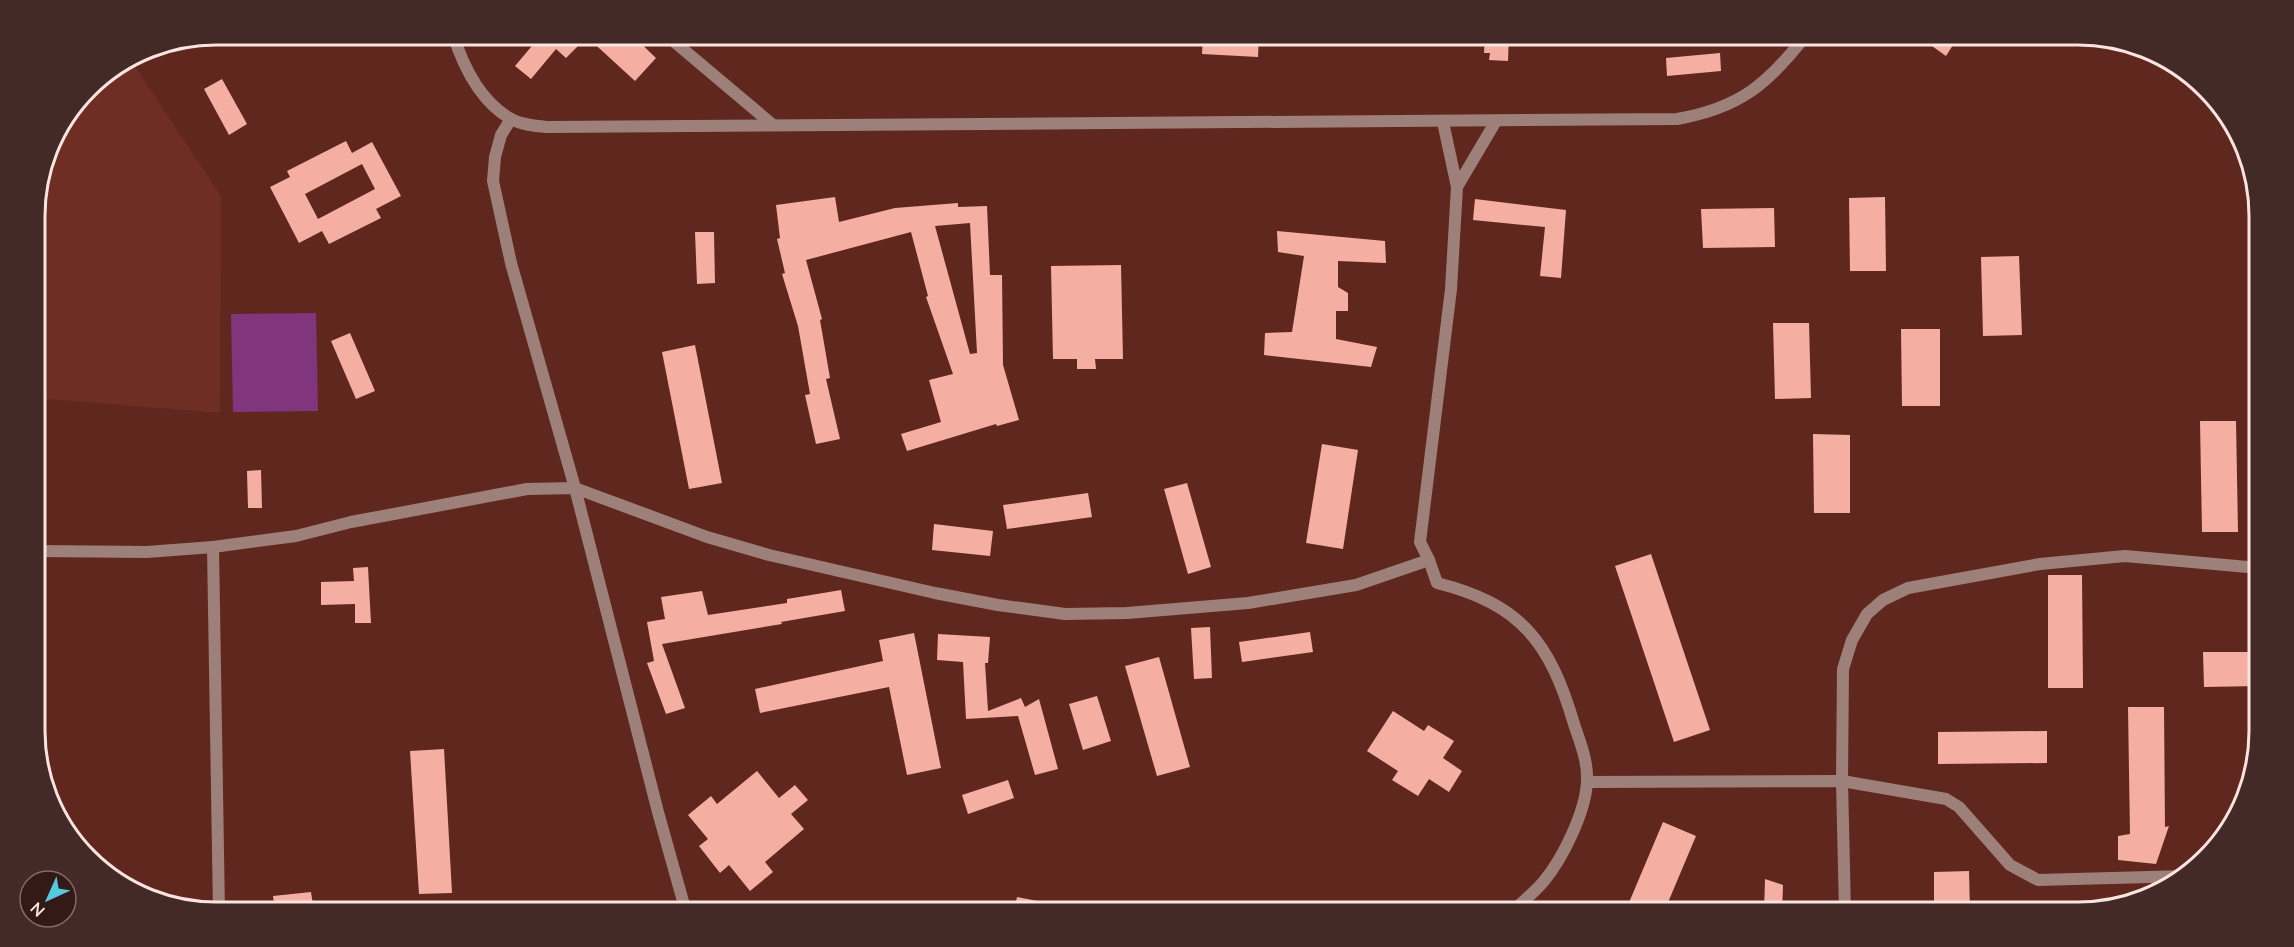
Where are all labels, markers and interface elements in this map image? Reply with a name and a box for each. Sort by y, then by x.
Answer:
north arrow [18,869,78,929]
text: N [26,899,48,921]

